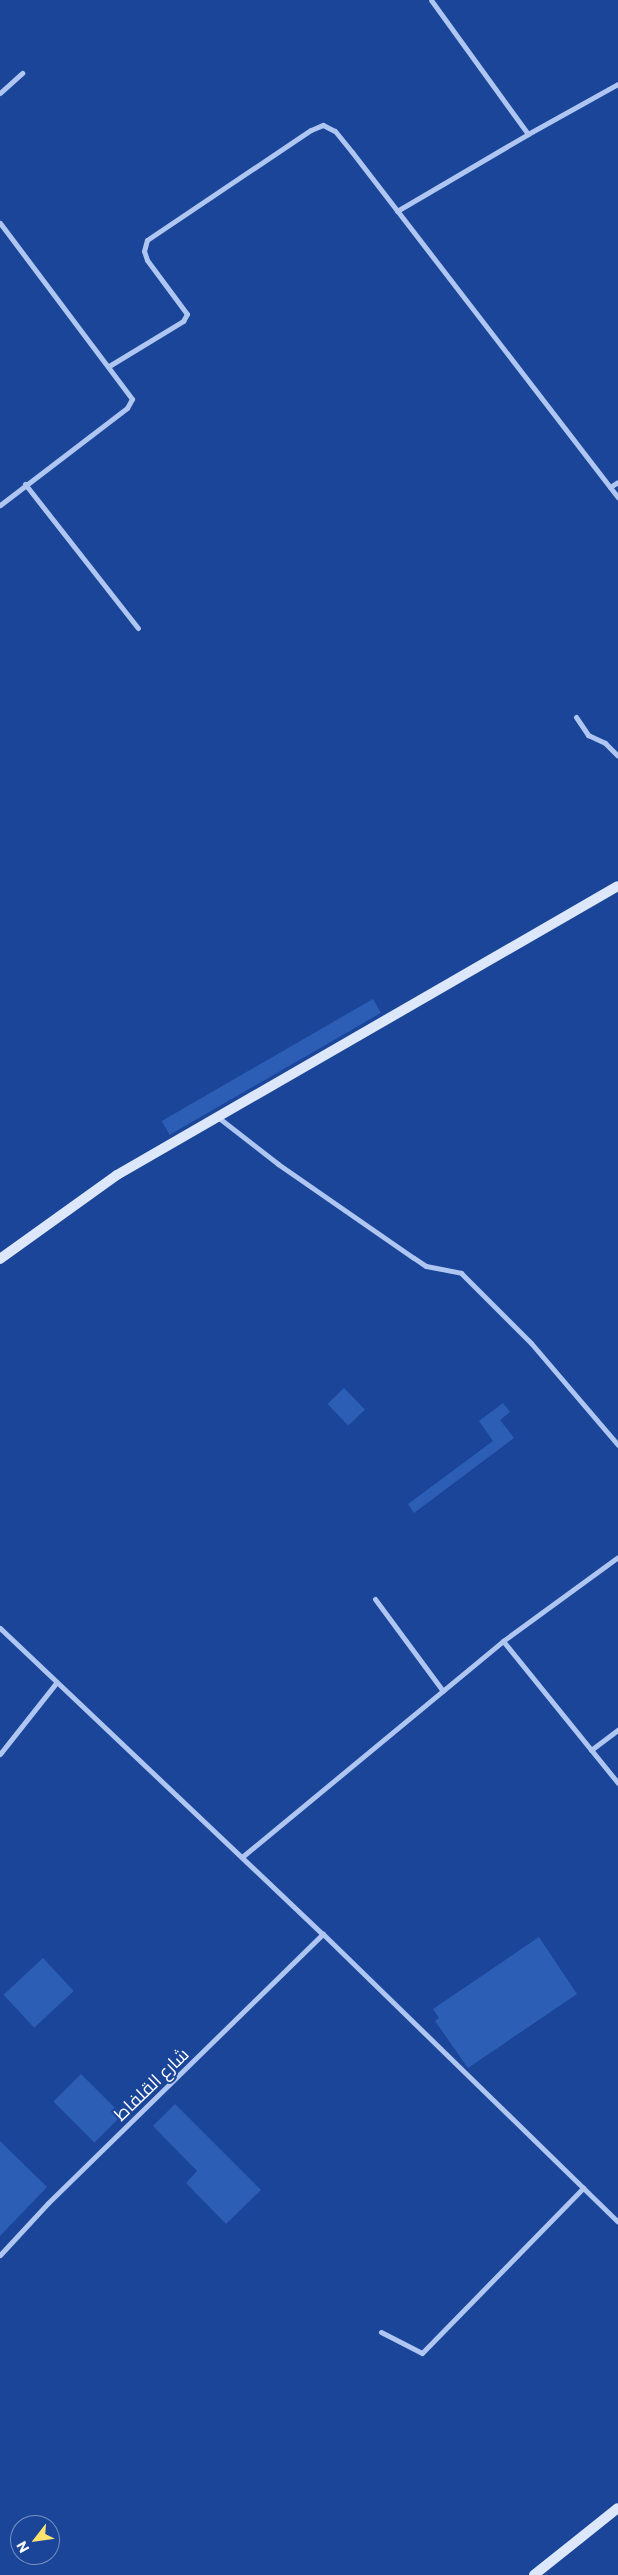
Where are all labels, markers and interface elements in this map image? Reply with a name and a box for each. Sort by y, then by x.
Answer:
street label: شارع القلفاط [109,2043,193,2125]
north arrow [10,2515,60,2565]
text: N [12,2538,32,2556]

